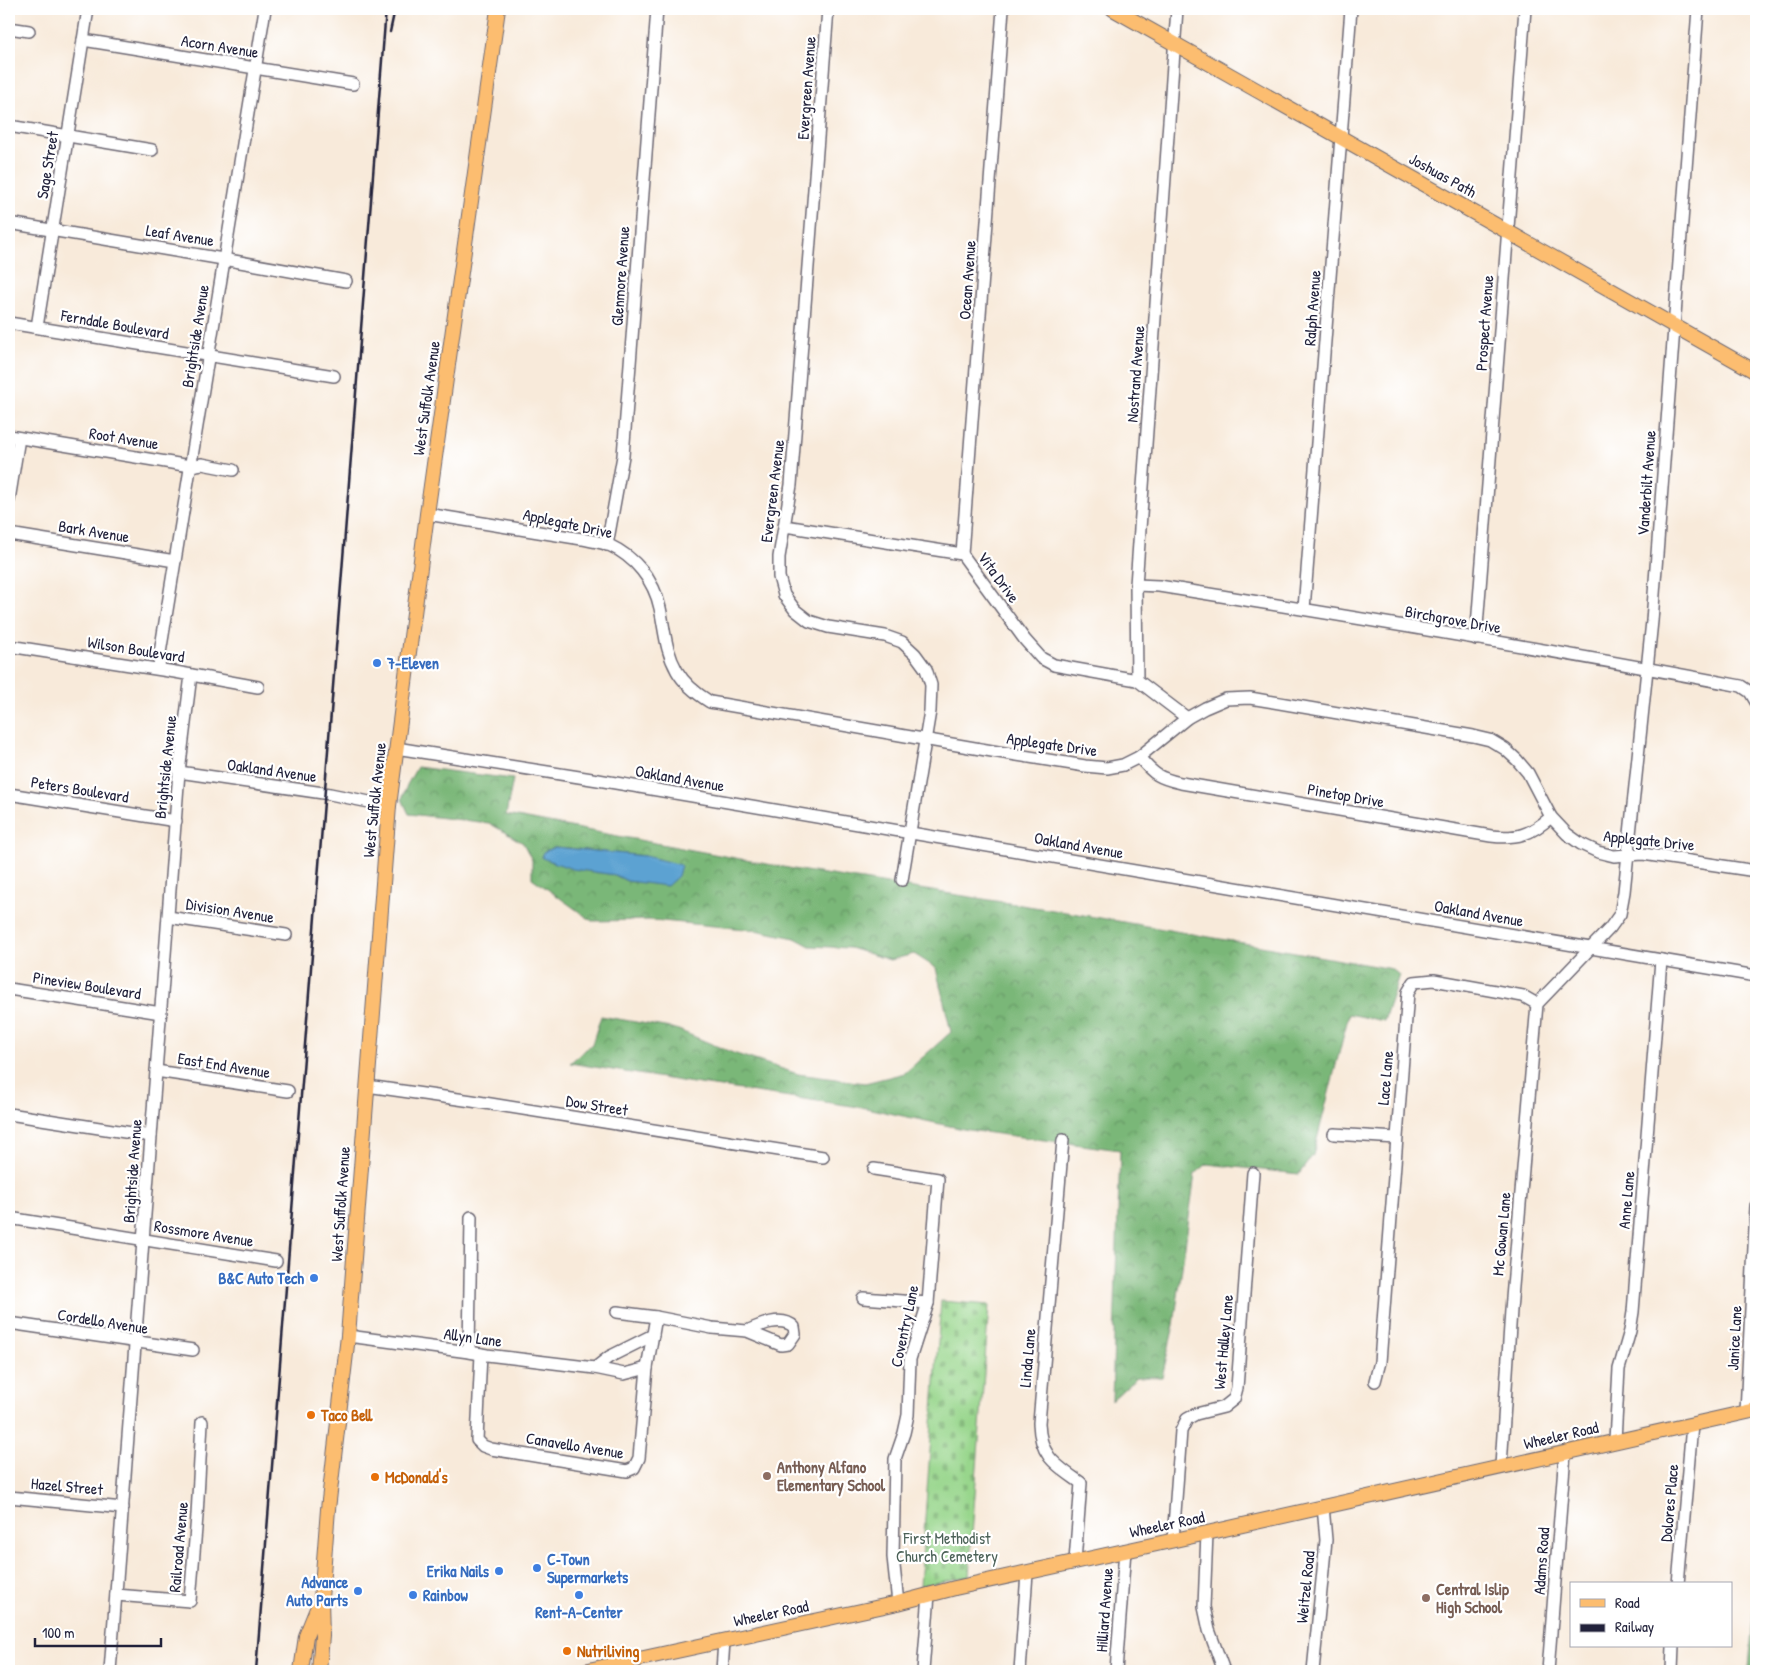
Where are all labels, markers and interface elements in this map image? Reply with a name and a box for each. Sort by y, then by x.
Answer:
street label: Acorn Avenue [180,29,261,63]
street label: Evergreen Avenue [791,35,821,140]
street label: Sage Street [31,129,63,200]
street label: Joshuas Path [1405,147,1481,203]
street label: Leaf Avenue [144,219,216,251]
street label: Glenmore Avenue [606,225,634,326]
street label: Ocean Avenue [953,239,981,320]
street label: Ralph Avenue [1298,269,1326,346]
street label: Prospect Avenue [1470,274,1498,371]
street label: Brightside Avenue [176,282,214,389]
street label: Ferndale Boulevard [58,304,171,344]
street label: Nostrand Avenue [1121,324,1149,423]
street label: West Suffolk Avenue [407,339,445,457]
street label: Root Avenue [88,422,161,454]
street label: Vanderbilt Avenue [1631,429,1661,536]
street label: Evergreen Avenue [755,438,789,544]
street label: Applegate Drive [521,503,615,543]
street label: Bark Avenue [57,515,132,548]
street label: Vita Drive [973,547,1025,607]
street label: Birchgrove Drive [1403,600,1503,638]
street label: Wilson Boulevard [86,630,186,668]
place label: 7-Eleven [386,652,439,674]
marker: 7-Eleven [371,657,383,669]
street label: Brightside Avenue [149,714,181,820]
street label: Applegate Drive [1005,727,1099,761]
street label: West Suffolk Avenue [357,741,391,858]
street label: Oakland Avenue [226,753,319,787]
street label: Oakland Avenue [634,759,727,797]
street label: Peters Boulevard [30,770,130,808]
street label: Pinetop Drive [1306,777,1387,813]
street label: Applegate Drive [1603,824,1696,856]
street label: Oakland Avenue [1033,826,1126,864]
street label: Division Avenue [184,892,276,928]
street label: Oakland Avenue [1433,894,1526,932]
street label: Pineview Boulevard [31,966,143,1004]
street label: East End Avenue [176,1047,273,1083]
street label: Lace Lane [1372,1049,1398,1106]
street label: Dow Street [564,1089,630,1121]
street label: Brightside Avenue [117,1118,147,1224]
street label: West Suffolk Avenue [325,1145,355,1262]
street label: Anne Lane [1613,1169,1640,1230]
street label: Mc Gowan Lane [1486,1191,1516,1277]
street label: Rossmore Avenue [153,1214,256,1252]
place label: B&C Auto Tech [218,1267,304,1289]
marker: B&C Auto Tech [308,1272,320,1284]
street label: Coventry Lane [885,1282,924,1369]
street label: West Halley Lane [1208,1293,1238,1390]
street label: Cordello Avenue [56,1303,151,1339]
street label: Janice Lane [1721,1304,1747,1371]
street label: Allyn Lane [443,1322,504,1352]
street label: Linda Lane [1013,1327,1041,1388]
place label: Taco Bell [320,1404,374,1426]
marker: Taco Bell [305,1409,317,1421]
street label: Wheeler Road [1521,1416,1601,1454]
street label: Canavello Avenue [524,1426,626,1464]
place label: Anthony Alfano Elementary School [777,1456,886,1497]
street label: Dolores Place [1655,1463,1683,1543]
place label: McDonald's [385,1466,448,1488]
marker: Anthony Alfano Elementary School [761,1470,773,1482]
marker: McDonald's [369,1471,381,1483]
street label: Hazel Street [30,1472,104,1500]
street label: Railroad Avenue [163,1500,193,1593]
street label: Wheeler Road [1128,1505,1206,1543]
park label: First Methodist Church Cemetery [896,1527,998,1567]
street label: Adams Road [1528,1527,1554,1595]
place label: C‑Town Supermarkets [547,1548,629,1589]
street label: Weitzel Road [1290,1550,1320,1624]
place label: Erika Nails [427,1560,490,1582]
marker: C‑Town Supermarkets [531,1562,543,1574]
marker: Erika Nails [493,1565,505,1577]
street label: Hilliard Avenue [1090,1566,1118,1653]
place label: Advance Auto Parts [286,1571,349,1611]
place label: Central Islip High School [1436,1578,1509,1619]
legend [1570,1582,1732,1648]
place label: Rainbow [423,1584,468,1606]
marker: Advance Auto Parts [352,1585,364,1597]
marker: Rainbow [407,1589,419,1601]
marker: Rent-A-Center [573,1589,585,1601]
marker: Central Islip High School [1420,1592,1432,1604]
text: Road [1615,1592,1640,1613]
street label: Wheeler Road [732,1594,810,1632]
place label: Rent-A-Center [535,1601,624,1623]
scale bar [35,1615,161,1647]
text: Railway [1615,1616,1654,1637]
text: 100 m [42,1622,75,1643]
place label: Nutriliving [577,1640,639,1663]
marker: Nutriliving [561,1645,573,1657]

